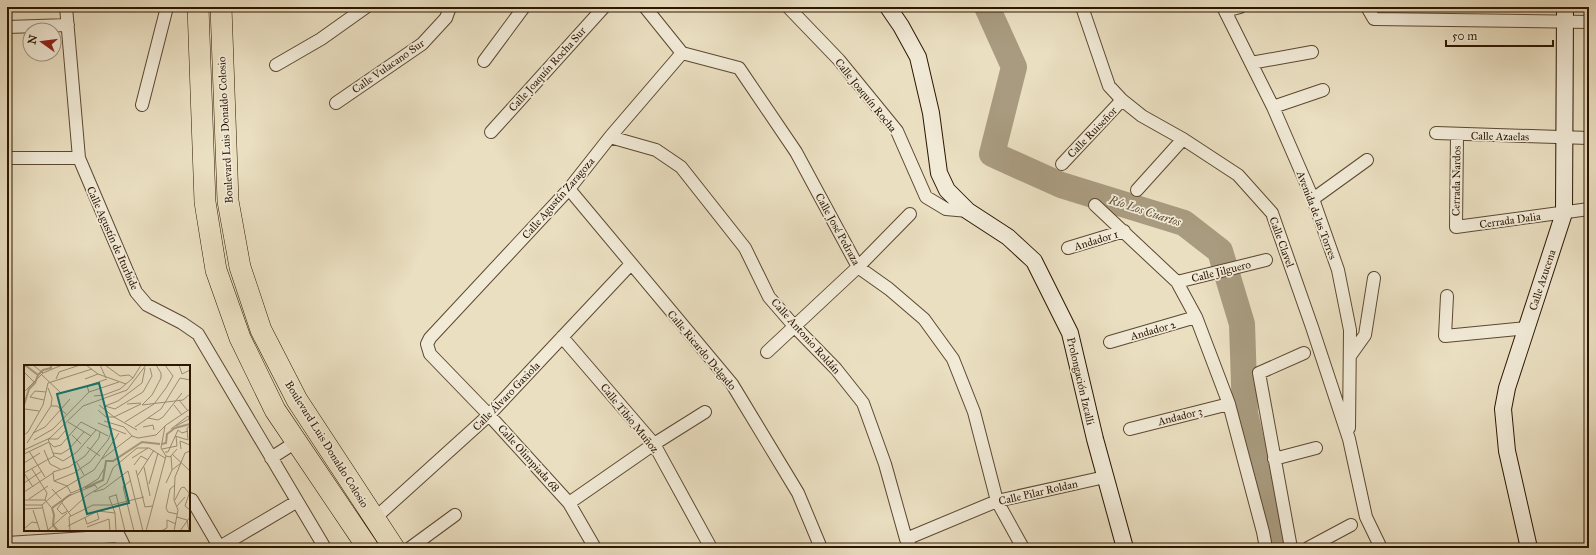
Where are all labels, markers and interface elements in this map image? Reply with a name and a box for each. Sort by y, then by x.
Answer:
north arrow [22,22,62,62]
scale bar [1446,22,1553,48]
street label: Calle Joaquín Rocha Sur [506,24,590,115]
text: 50 m [1452,29,1477,43]
text: N [25,33,40,46]
street label: Calle Vulacano Sur [350,36,428,96]
street label: Boulevard Luis Donaldo Colosio [215,56,236,204]
street label: Calle Joaquín Rocha [831,56,899,136]
street label: Calle Ruiseñor [1065,104,1120,161]
street label: Calle Azaelas [1471,129,1529,144]
street label: Cerrada Nardos [1449,146,1464,216]
street label: Calle Agustín Zaragoza [520,155,597,242]
street label: Avenida de las Torres [1293,168,1339,261]
street label: Calle Agustín de Iturbide [84,184,141,292]
street label: Calle José Pedraza [812,191,863,268]
water label: Río Los Cuartos [1106,192,1183,229]
street label: Cerrada Dalia [1479,210,1542,231]
street label: Calle Clavel [1266,215,1297,269]
street label: Andador 1 [1072,228,1120,254]
street label: Calle Azucena [1527,248,1559,312]
street label: Calle Jilguero [1190,258,1253,286]
street label: Calle Antonio Roldán [768,296,843,377]
street label: Calle Ricardo Delgado [665,308,739,393]
street label: Andador 2 [1128,318,1178,343]
street label: Prolongación Izcalli [1064,336,1097,426]
street label: Calle Álvaro Gaxiola [470,359,543,434]
inset map [24,365,190,531]
street label: Boulevard Luis Donaldo Colosio [282,378,371,510]
street label: Calle Tibio Muñoz [598,381,662,456]
street label: Andador 3 [1155,405,1204,429]
street label: Calle Olimpiada 68 [495,422,562,495]
street label: Calle Pilar Roldan [997,477,1079,508]

